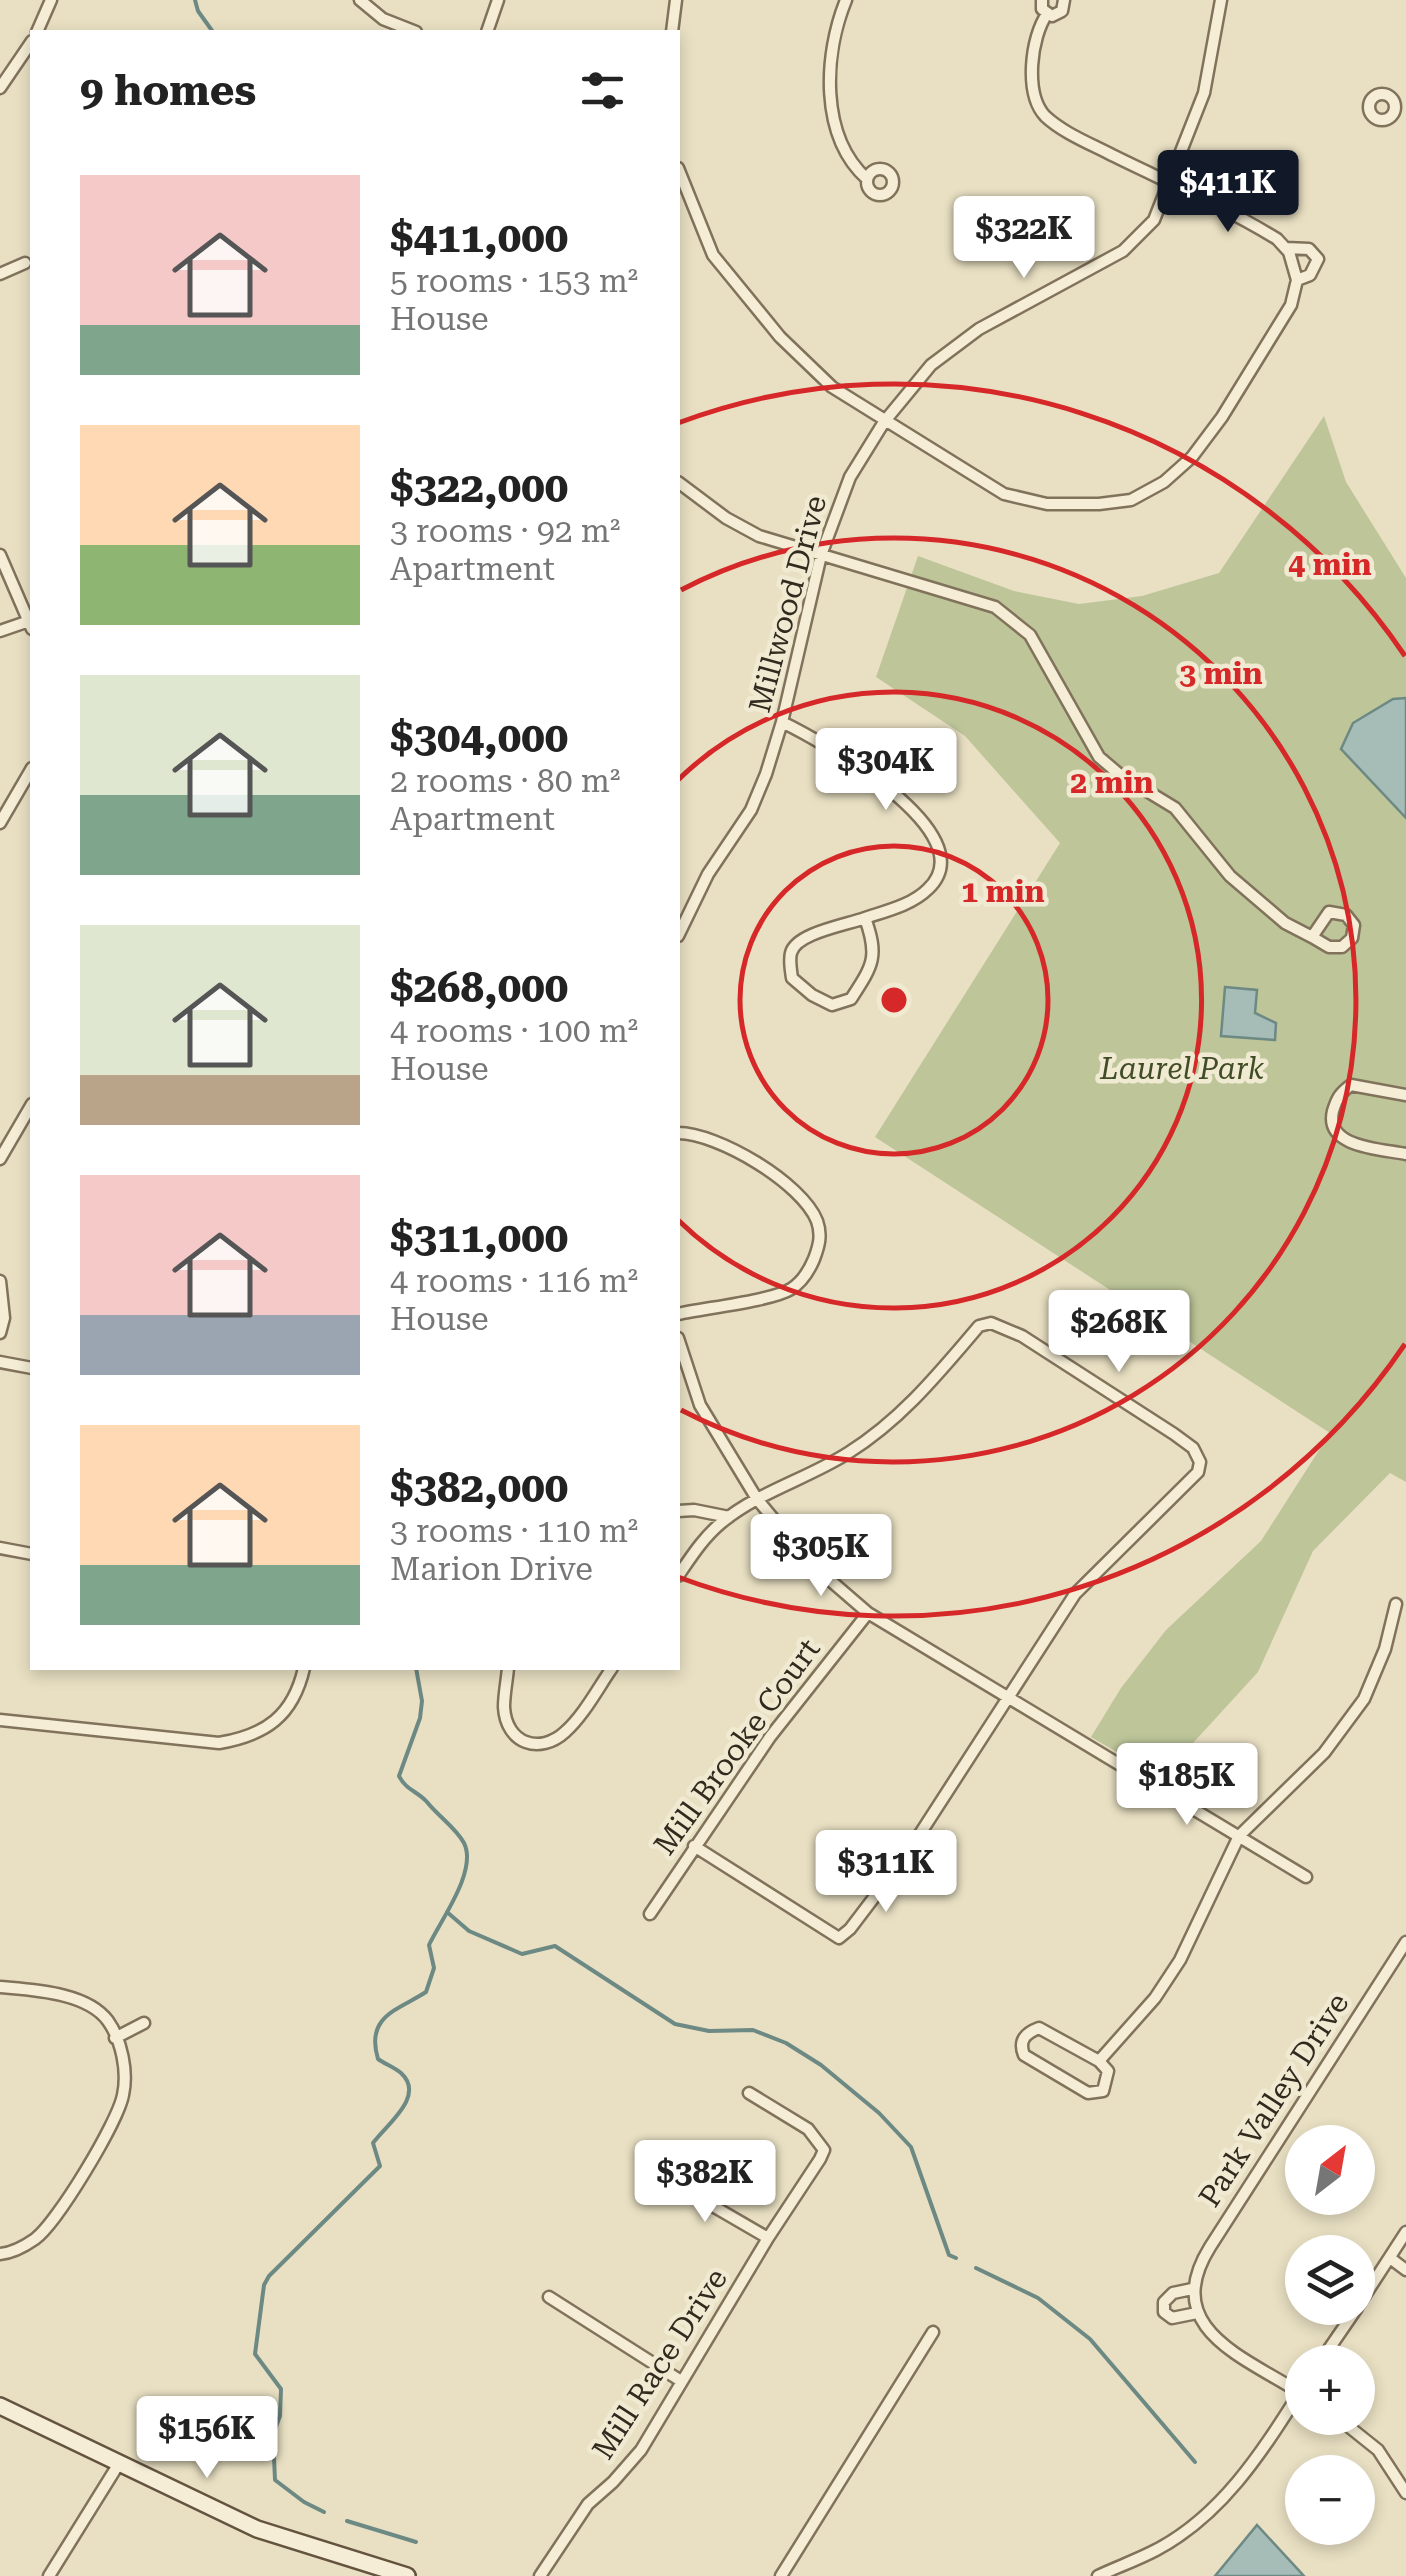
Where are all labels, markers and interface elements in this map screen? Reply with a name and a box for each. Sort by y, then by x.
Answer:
icon: filters [575,63,630,118]
text: 9 homes [80,66,256,115]
pin: $411K [1158,150,1298,235]
text: $411K [1180,163,1276,201]
pin: $322K [954,196,1094,281]
text: $322K [976,209,1072,247]
text: $411,000 [390,213,568,262]
icon: home [160,215,280,335]
text: 5 rooms · 153 m² [390,262,638,300]
text: House [390,300,489,338]
text: $322,000 [390,463,568,512]
icon: home [160,465,280,585]
street label: Millwood Drive [742,492,833,716]
text: 3 rooms · 92 m² [390,512,620,550]
text: 4 min [1288,547,1372,582]
text: Apartment [390,550,555,588]
text: 3 min [1179,656,1263,691]
text: $304,000 [390,713,568,762]
icon: home [160,715,280,835]
pin: $304K [816,728,956,813]
text: $304K [838,741,934,779]
text: 2 rooms · 80 m² [390,762,620,800]
text: 2 min [1070,765,1154,800]
text: Apartment [390,800,555,838]
text: 1 min [961,874,1045,909]
text: $268,000 [390,963,568,1012]
icon: home [160,965,280,1085]
centre of rings [876,982,912,1018]
text: 4 rooms · 100 m² [390,1012,638,1050]
text: House [390,1050,489,1088]
park label: Laurel Park [1099,1051,1265,1086]
text: $311,000 [390,1213,568,1262]
icon: home [160,1215,280,1335]
text: 4 rooms · 116 m² [390,1262,638,1300]
pin: $268K [1049,1290,1189,1375]
text: House [390,1300,489,1338]
text: $268K [1071,1303,1167,1341]
text: $382,000 [390,1463,568,1512]
icon: home [160,1465,280,1585]
text: 3 rooms · 110 m² [390,1512,638,1550]
pin: $305K [751,1514,891,1599]
text: $305K [773,1527,869,1565]
text: Marion Drive [390,1550,593,1588]
street label: Mill Brooke Court [647,1632,827,1861]
pin: $185K [1117,1743,1257,1828]
text: $185K [1139,1756,1235,1794]
pin: $311K [816,1830,956,1915]
text: $311K [838,1843,934,1881]
street label: Park Valley Drive [1192,1986,1356,2213]
north arrow [1285,2125,1375,2215]
map controls [1285,2125,1375,2545]
pin: $382K [635,2140,775,2225]
text: $382K [657,2153,753,2191]
button: layers [1285,2235,1375,2325]
street label: Mill Race Drive [585,2262,734,2465]
button: + [1285,2345,1375,2435]
pin: $156K [137,2396,277,2481]
text: $156K [159,2409,255,2447]
button: − [1285,2455,1375,2545]

